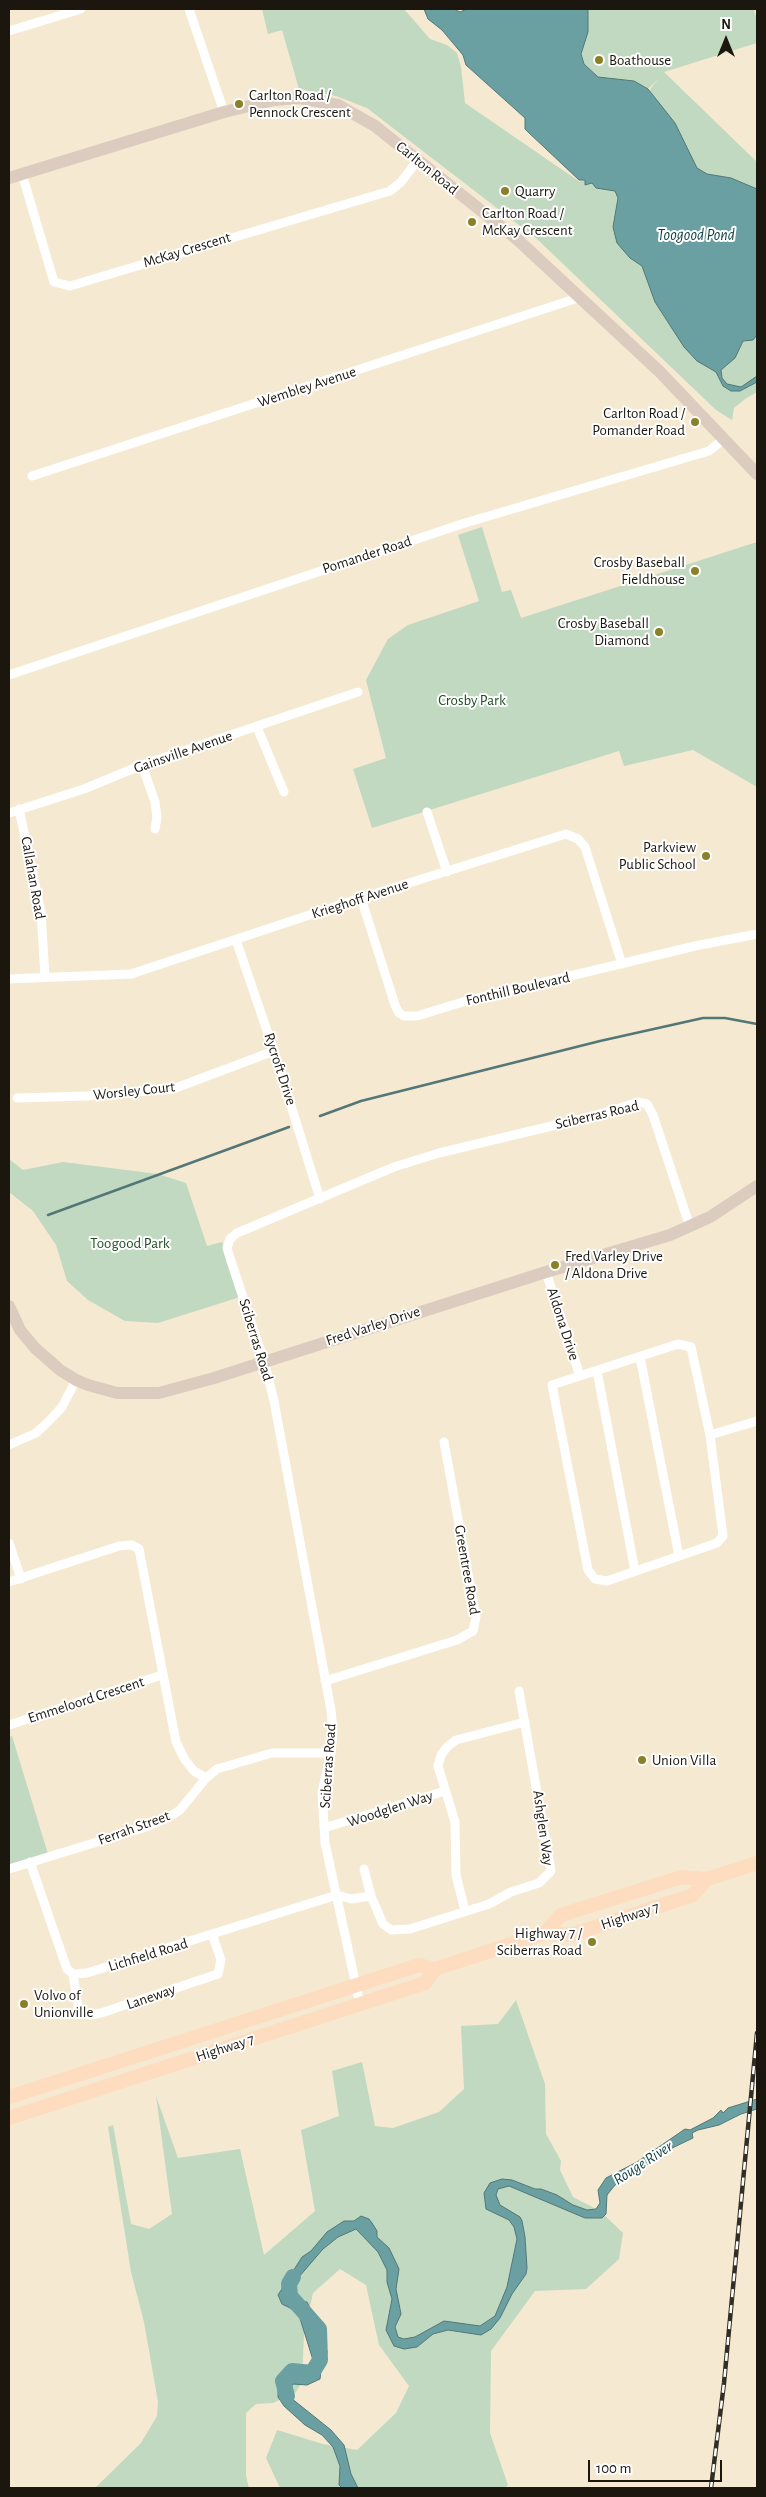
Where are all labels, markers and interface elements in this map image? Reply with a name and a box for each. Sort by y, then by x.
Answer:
north arrow [701,15,751,65]
text: N [721,18,731,32]
place label: Boathouse [609,51,671,69]
marker: Boathouse [593,54,605,66]
place label: Carlton Road / Pennock Crescent [249,86,351,121]
marker: Carlton Road / Pennock Crescent [233,98,245,110]
street label: Carlton Road [392,137,462,199]
place label: Quarry [515,182,555,200]
marker: Quarry [499,185,511,197]
place label: Carlton Road / McKay Crescent [482,204,573,239]
marker: Carlton Road / McKay Crescent [466,216,478,228]
water label: Toogood Pond [657,225,735,245]
street label: McKay Crescent [141,228,233,272]
street label: Wembley Avenue [255,363,359,411]
place label: Carlton Road / Pomander Road [592,404,685,439]
marker: Carlton Road / Pomander Road [689,416,701,428]
street label: Pomander Road [320,532,414,578]
place label: Crosby Baseball Fieldhouse [594,553,685,588]
marker: Crosby Baseball Fieldhouse [689,565,701,577]
place label: Crosby Baseball Diamond [558,614,649,649]
marker: Crosby Baseball Diamond [653,626,665,638]
park label: Crosby Park [438,691,506,709]
street label: Gainsville Avenue [131,727,235,777]
street label: Callahan Road [17,835,49,921]
place label: Parkview Public School [619,838,696,873]
marker: Parkview Public School [700,850,712,862]
street label: Krieghoff Avenue [309,875,411,923]
street label: Fonthill Boulevard [464,968,572,1010]
street label: Rycroft Drive [260,1031,300,1107]
street label: Worsley Court [92,1078,176,1104]
street label: Sciberras Road [553,1097,641,1133]
park label: Toogood Park [90,1234,170,1252]
place label: Fred Varley Drive / Aldona Drive [565,1247,663,1282]
marker: Fred Varley Drive / Aldona Drive [549,1259,561,1271]
street label: Aldona Drive [543,1285,583,1363]
street label: Sciberras Road [235,1297,277,1383]
street label: Fred Varley Drive [324,1302,422,1350]
street label: Greentree Road [450,1524,484,1616]
street label: Emmeloord Crescent [26,1673,146,1727]
street label: Sciberras Road [316,1723,340,1809]
place label: Union Villa [652,1751,716,1769]
marker: Union Villa [636,1754,648,1766]
street label: Woodglen Way [345,1787,435,1831]
street label: Ashglen Way [529,1789,557,1867]
street label: Ferrah Street [96,1807,172,1849]
street label: Highway 7 [598,1898,662,1934]
place label: Highway 7 / Sciberras Road [497,1924,582,1959]
street label: Lichfield Road [106,1934,190,1976]
marker: Highway 7 / Sciberras Road [586,1936,598,1948]
street label: Laneway [124,1980,178,2014]
place label: Volvo of Unionville [34,1986,93,2021]
marker: Volvo of Unionville [18,1998,30,2010]
street label: Highway 7 [193,2030,257,2066]
water label: Rouge River [610,2137,676,2189]
scale bar [591,2450,725,2482]
text: 100 m [596,2461,631,2476]

